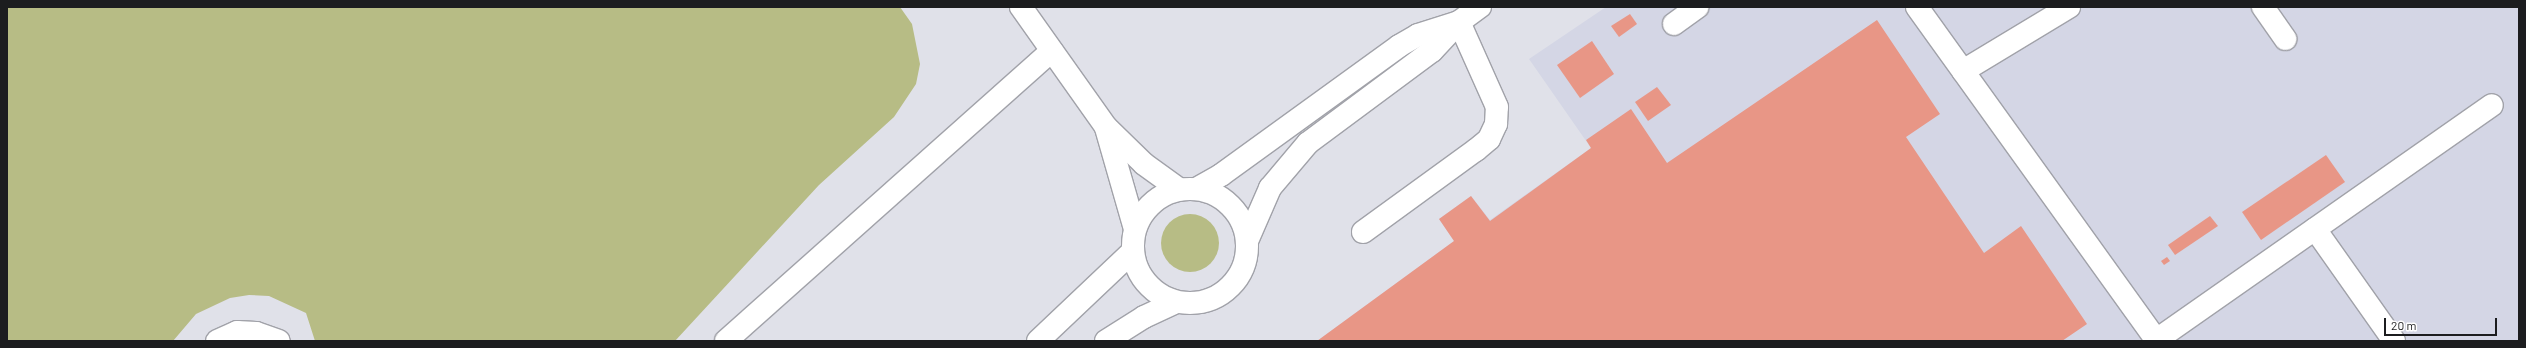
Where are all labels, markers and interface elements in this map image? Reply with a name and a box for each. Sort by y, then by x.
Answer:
scale bar [2386,310,2499,336]
text: 20 m [2391,318,2417,332]

